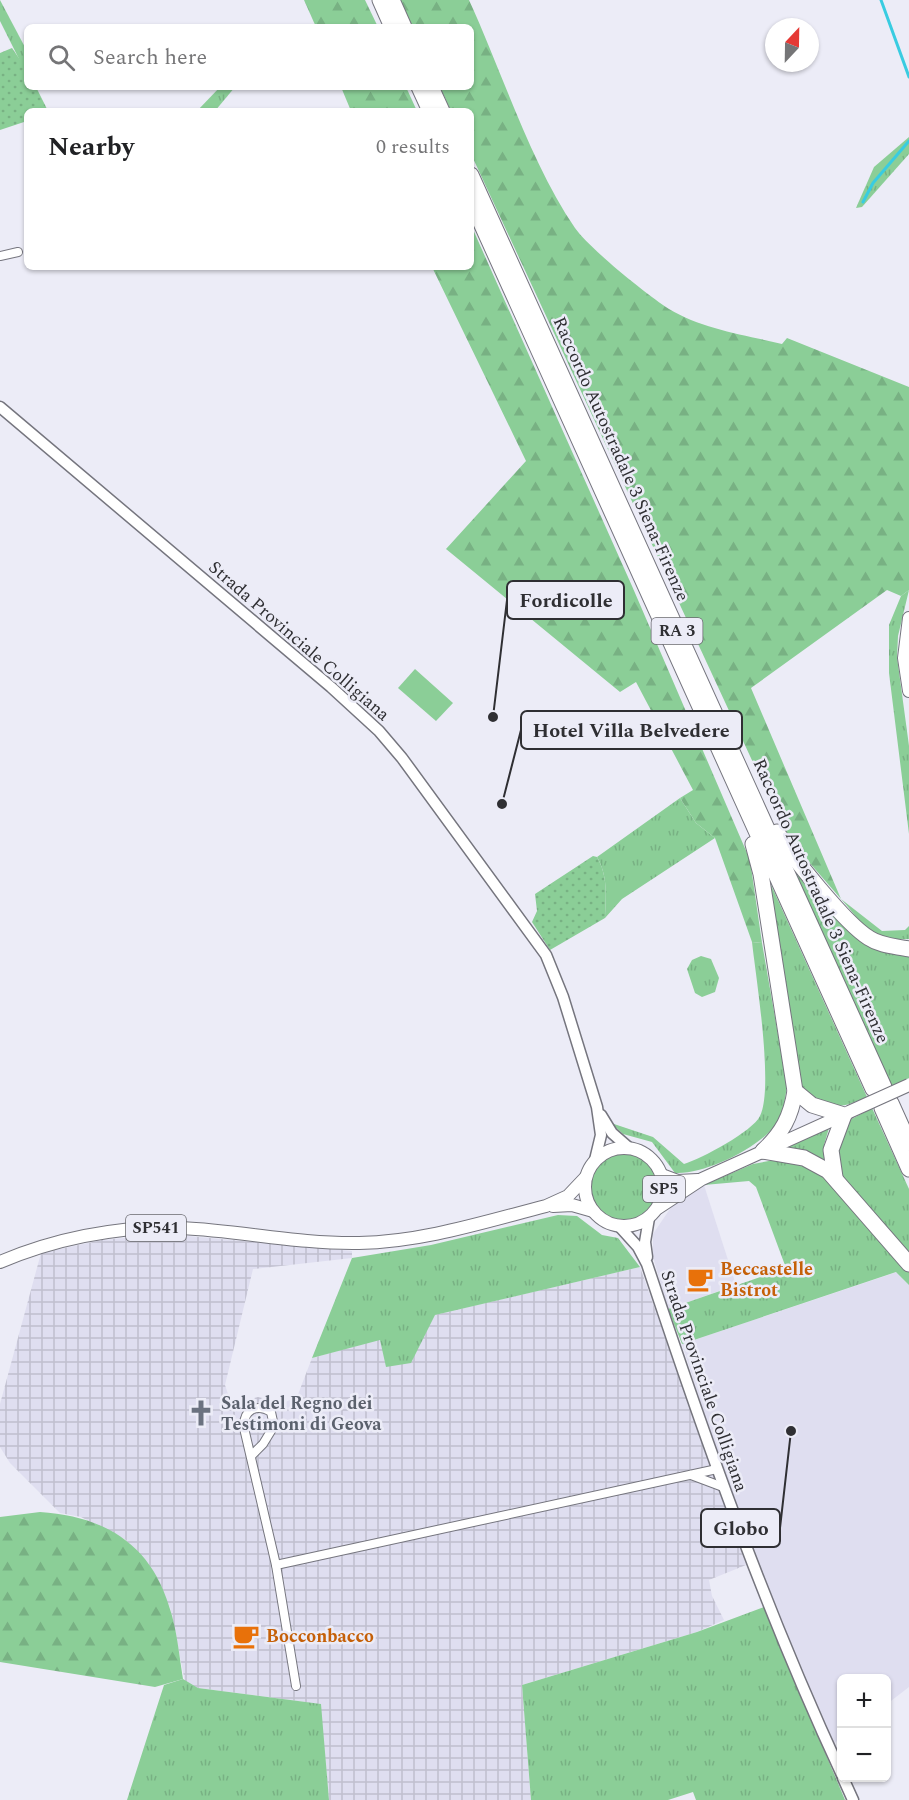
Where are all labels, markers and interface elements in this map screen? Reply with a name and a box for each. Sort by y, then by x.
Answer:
north arrow [765,18,819,72]
search box [24,24,474,90]
icon: search [45,41,78,74]
text: Search here [93,41,207,74]
text: Nearby [48,127,134,167]
text: 0 results [376,132,450,162]
street label: Raccordo Autostradale 3 Siena-Firenze [546,312,696,606]
street label: Strada Provinciale Colligiana [202,554,396,728]
callout: Fordicolle [507,581,624,619]
text: Fordicolle [519,586,613,616]
road number: RA 3 [652,618,702,644]
callout: Hotel Villa Belvedere [521,711,742,749]
text: Hotel Villa Belvedere [532,716,730,746]
street label: Raccordo Autostradale 3 Siena-Firenze [746,754,896,1048]
road number: SP5 [643,1176,685,1202]
road number: SP541 [126,1215,186,1241]
place label: Beccastelle Bistrot [720,1256,813,1304]
cafe icon: Beccastelle Bistrot [685,1264,715,1294]
street label: Strada Provinciale Colligiana [653,1267,755,1496]
place label: Sala del Regno dei Testimoni di Geova [221,1390,382,1438]
church icon: Sala del Regno dei Testimoni di Geova [186,1398,216,1428]
callout: Globo [701,1509,780,1547]
text: Globo [713,1514,769,1544]
cafe icon: Bocconbacco [231,1621,261,1651]
place label: Bocconbacco [266,1623,374,1650]
map controls [837,1674,891,1782]
button: + [837,1674,891,1728]
button: − [837,1728,891,1782]

